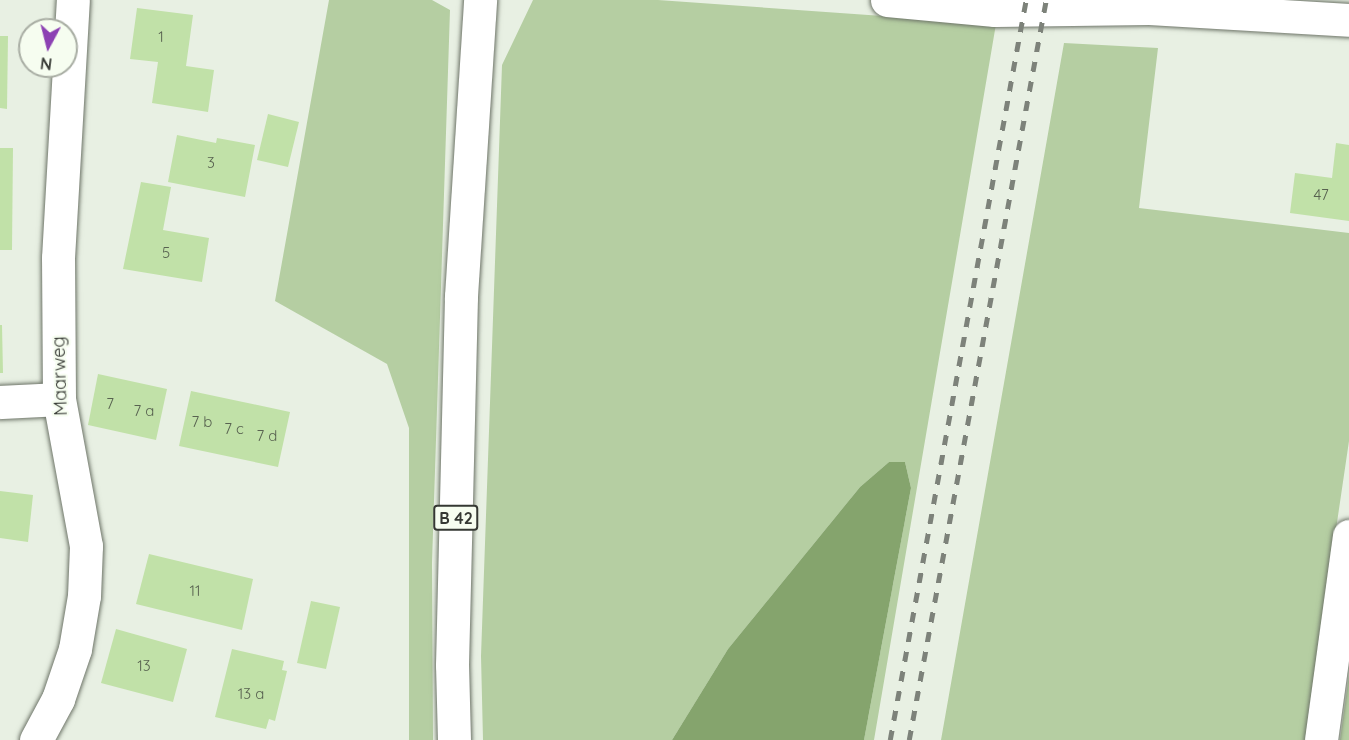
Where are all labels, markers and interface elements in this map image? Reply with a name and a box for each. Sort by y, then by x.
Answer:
north arrow [18,18,78,78]
house number: 1 [158,28,164,46]
text: N [39,53,53,75]
house number: 3 [207,154,215,172]
house number: 47 [1313,186,1329,204]
house number: 5 [162,244,170,262]
street label: Maarweg [48,336,72,416]
house number: 7 [106,395,114,413]
house number: 7 a [134,402,154,420]
house number: 7 b [192,413,212,431]
house number: 7 c [224,420,244,438]
house number: 7 d [257,427,277,445]
road number: B 42 [432,505,480,531]
house number: 11 [189,582,201,600]
house number: 13 [137,657,151,675]
house number: 13 a [238,685,264,703]

